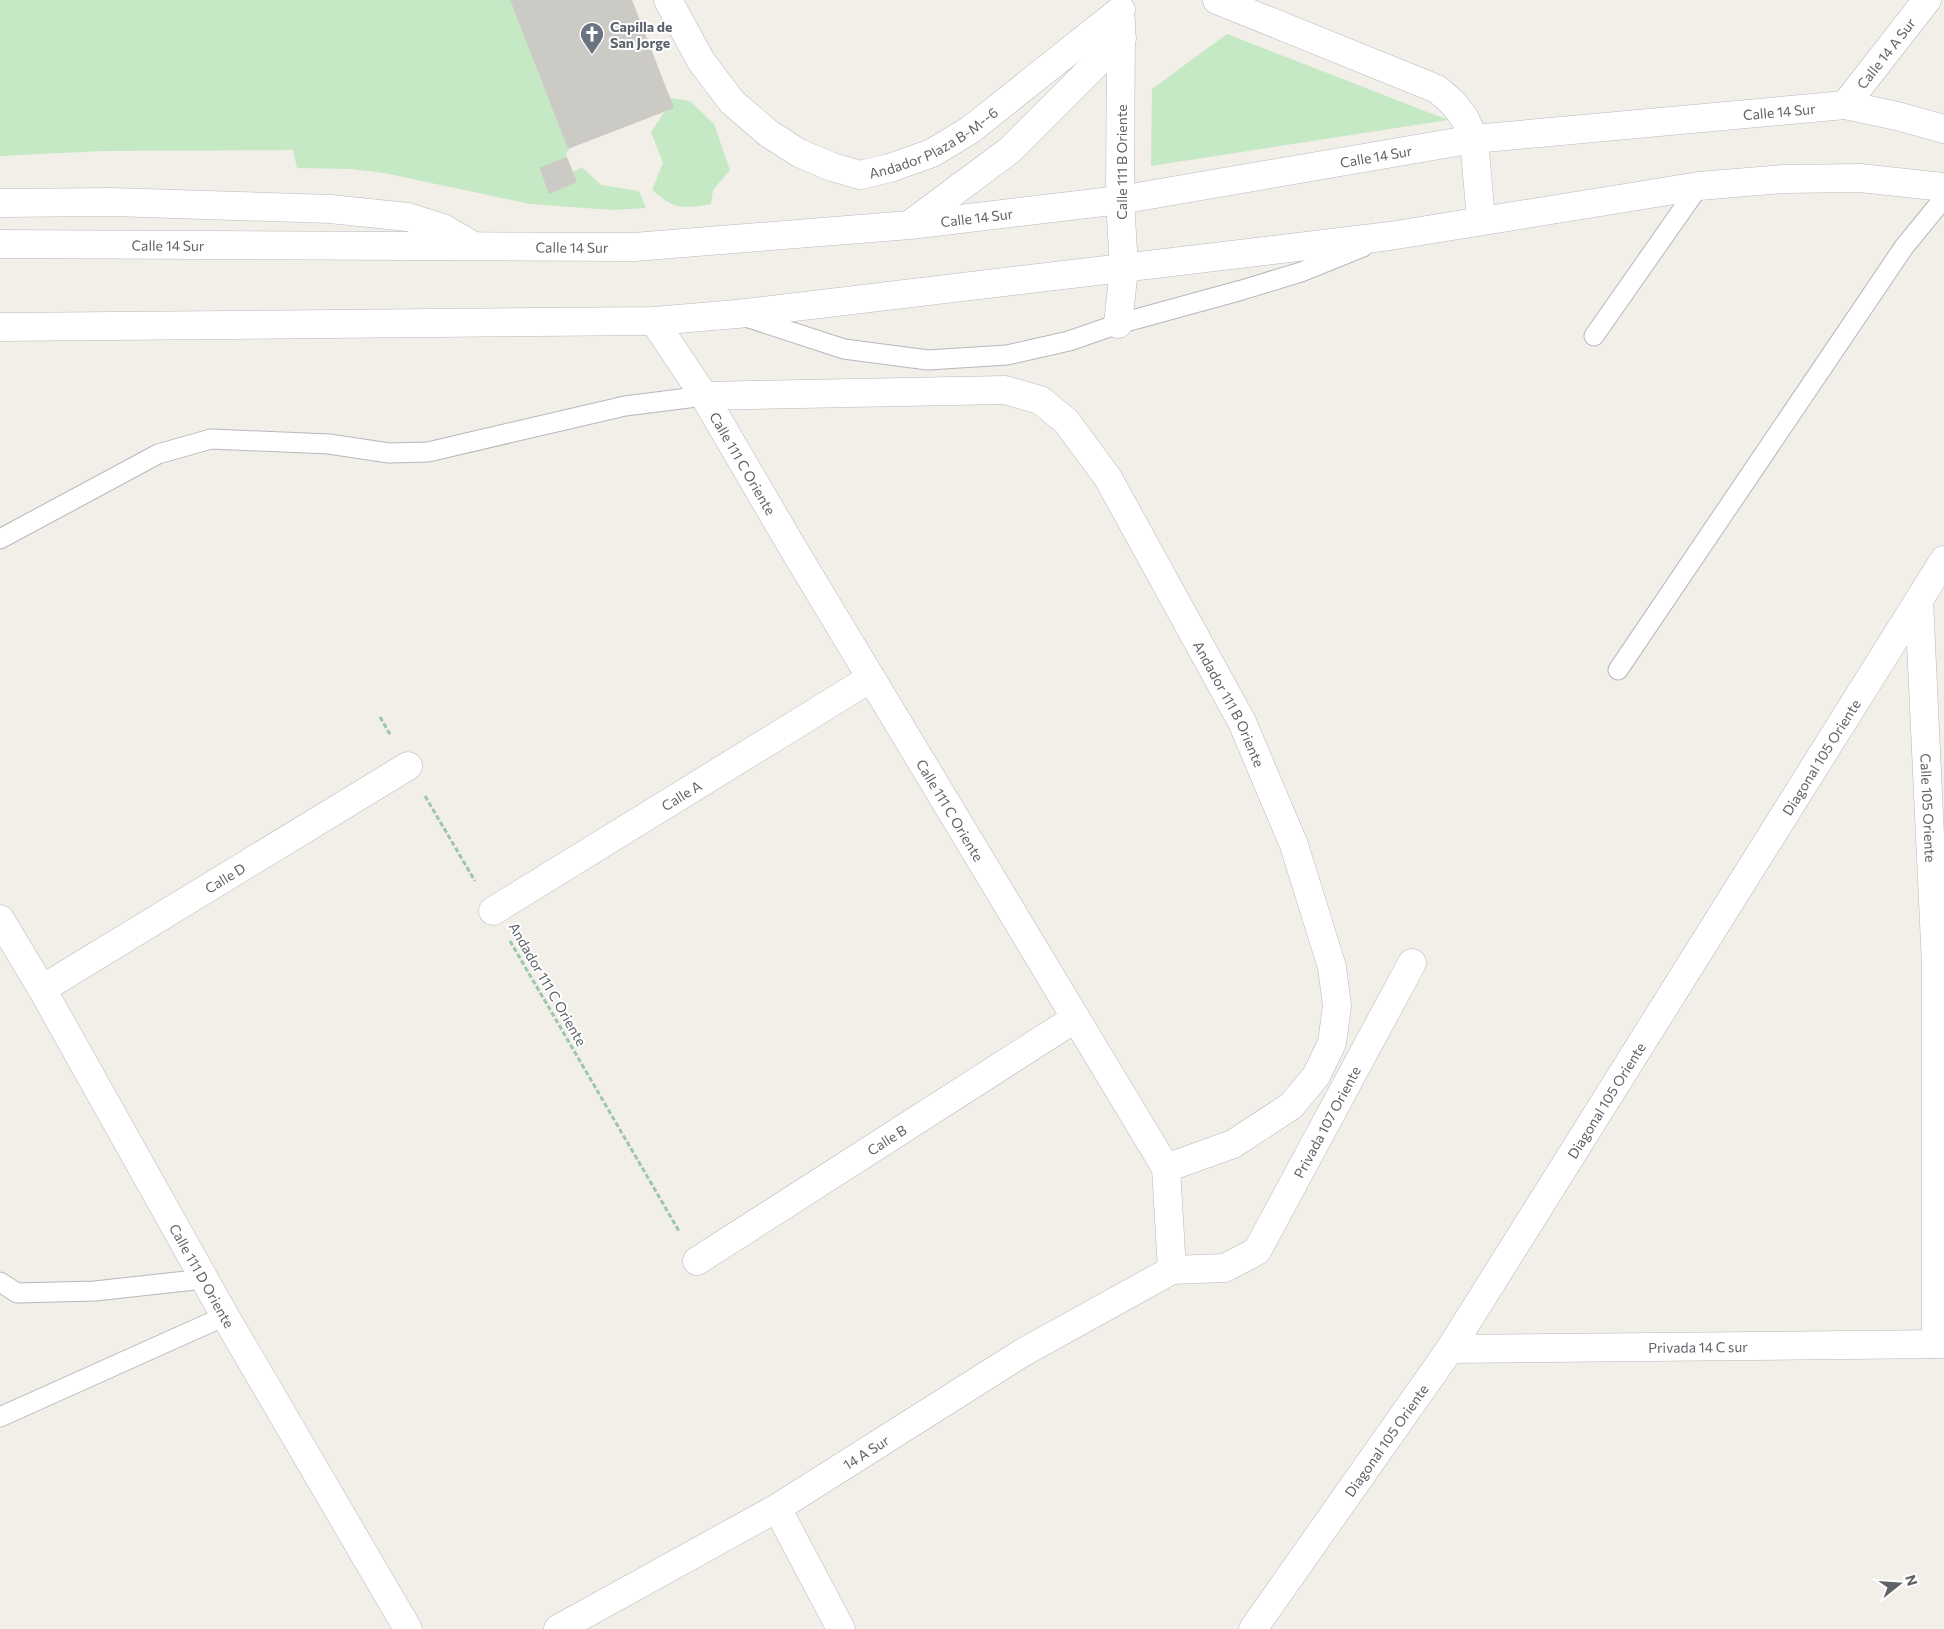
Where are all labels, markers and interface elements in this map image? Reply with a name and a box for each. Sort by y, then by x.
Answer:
street label: Calle 14 A Sur [1853,14,1919,92]
place label: Capilla de San Jorge [610,18,672,51]
church icon: Capilla de San Jorge [579,21,605,55]
street label: Calle 14 Sur [1742,99,1817,123]
street label: Andador Plaza B-M--6 [867,103,1001,181]
street label: Calle 111 B Oriente [1113,104,1130,220]
street label: Calle 14 Sur [1339,141,1414,170]
street label: Calle 14 Sur [939,204,1014,230]
street label: Calle 14 Sur [132,236,205,253]
street label: Calle 14 Sur [536,238,609,255]
street label: Calle 111 C Oriente [707,409,780,518]
street label: Andador 111 B Oriente [1190,637,1268,769]
street label: Diagonal 105 Oriente [1778,696,1863,818]
street label: Calle 105 Oriente [1918,753,1940,863]
street label: Calle 111 C Oriente [913,756,988,864]
street label: Calle A [658,776,705,814]
street label: Calle D [201,859,248,896]
street label: Andador 111 C Oriente [506,919,590,1049]
street label: Diagonal 105 Oriente [1563,1039,1649,1161]
street label: Privada 107 Oriente [1289,1063,1364,1181]
street label: Calle B [864,1121,909,1158]
street label: Calle 111 D Oriente [166,1220,238,1331]
street label: Privada 14 C sur [1648,1337,1748,1355]
street label: Diagonal 105 Oriente [1341,1381,1431,1500]
street label: 14 A Sur [840,1431,892,1473]
north arrow [1874,1559,1924,1609]
text: N [1902,1573,1922,1588]

